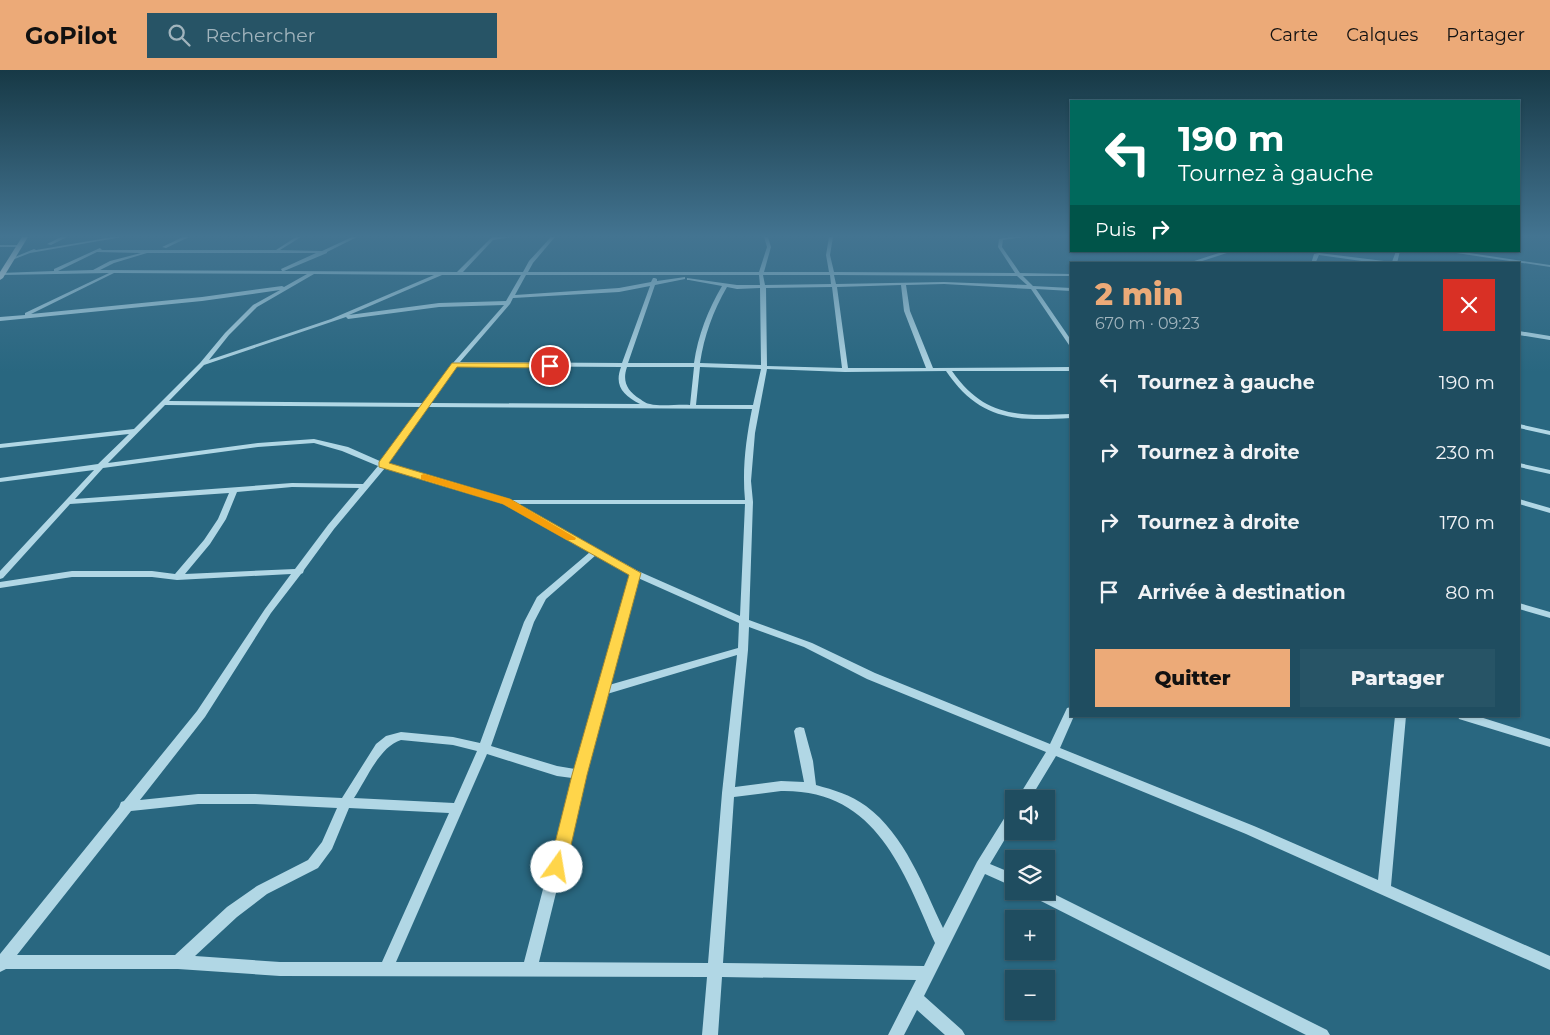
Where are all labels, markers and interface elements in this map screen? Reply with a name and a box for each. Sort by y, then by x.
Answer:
search box [147,13,497,58]
text: GoPilot [25,21,117,50]
icon: search [165,21,193,49]
text: Rechercher [205,24,315,47]
text: Carte [1270,24,1318,46]
text: Calques [1346,24,1418,46]
text: Partager [1446,24,1525,46]
text: 190 m [1178,117,1284,160]
icon: left [1095,120,1160,185]
text: Tournez à gauche [1178,160,1374,187]
icon: right [1146,215,1174,243]
text: Puis [1095,218,1136,241]
text: 2 min [1095,276,1183,313]
button: close [1443,279,1495,331]
text: 670 m · 09:23 [1095,314,1200,333]
pin [529,345,571,387]
icon: arrive [536,352,564,380]
icon: left [1095,368,1123,396]
text: Tournez à gauche [1138,371,1315,394]
text: 190 m [1439,371,1495,394]
icon: right [1095,438,1123,466]
text: Tournez à droite [1138,441,1299,464]
text: 230 m [1436,441,1495,464]
icon: right [1095,508,1123,536]
text: Tournez à droite [1138,511,1299,534]
text: 170 m [1440,511,1495,534]
icon: arrive [1095,578,1123,606]
text: Arrivée à destination [1138,581,1346,604]
text: 80 m [1445,581,1495,604]
button: Quitter [1095,649,1290,707]
button: Partager [1300,649,1495,707]
map controls [1005,790,1055,1020]
button: sound [1005,790,1055,840]
position arrow [530,840,582,892]
button: layers [1005,850,1055,900]
button: + [1005,910,1055,960]
button: − [1005,970,1055,1020]

